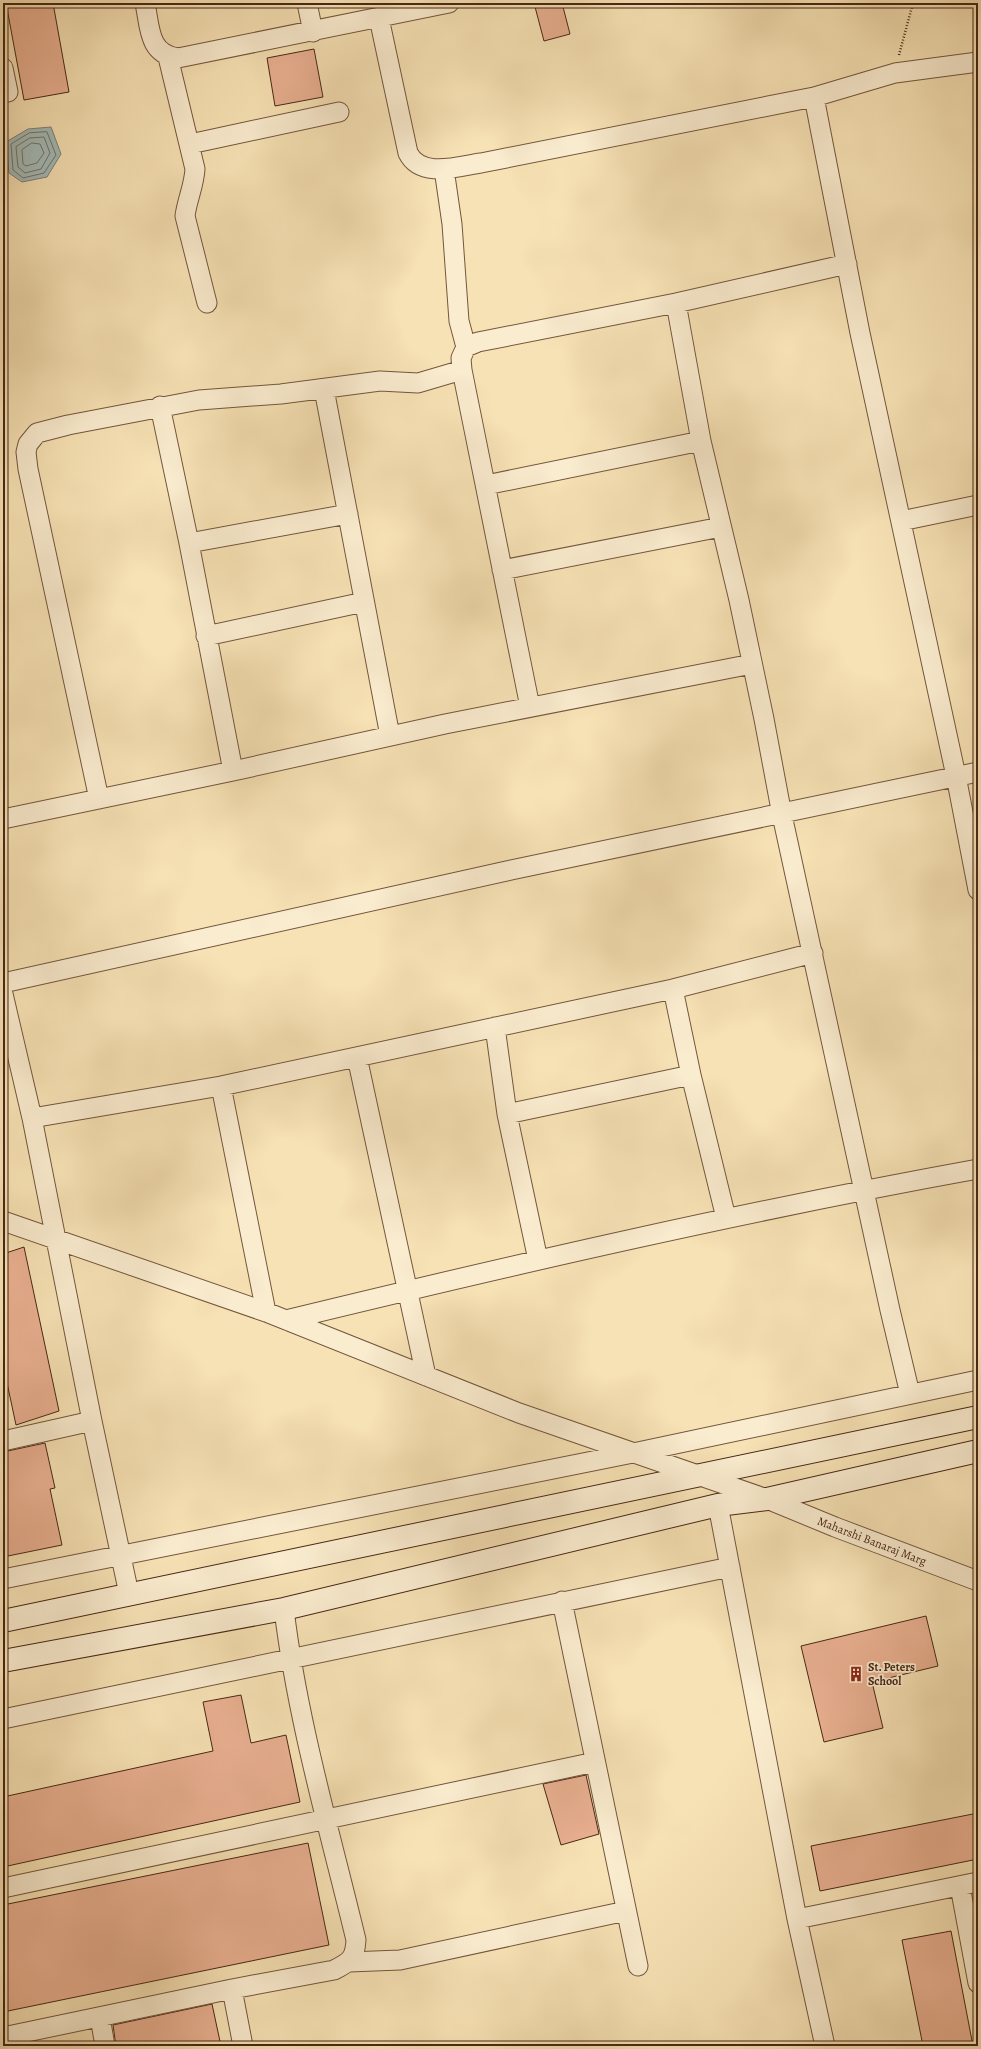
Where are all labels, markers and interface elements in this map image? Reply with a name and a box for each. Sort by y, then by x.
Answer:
street label: Maharshi Banaraj Marg [815,1513,929,1569]
place label: St. Peters School [868,1659,915,1689]
building icon: St. Peters School [847,1665,865,1683]

